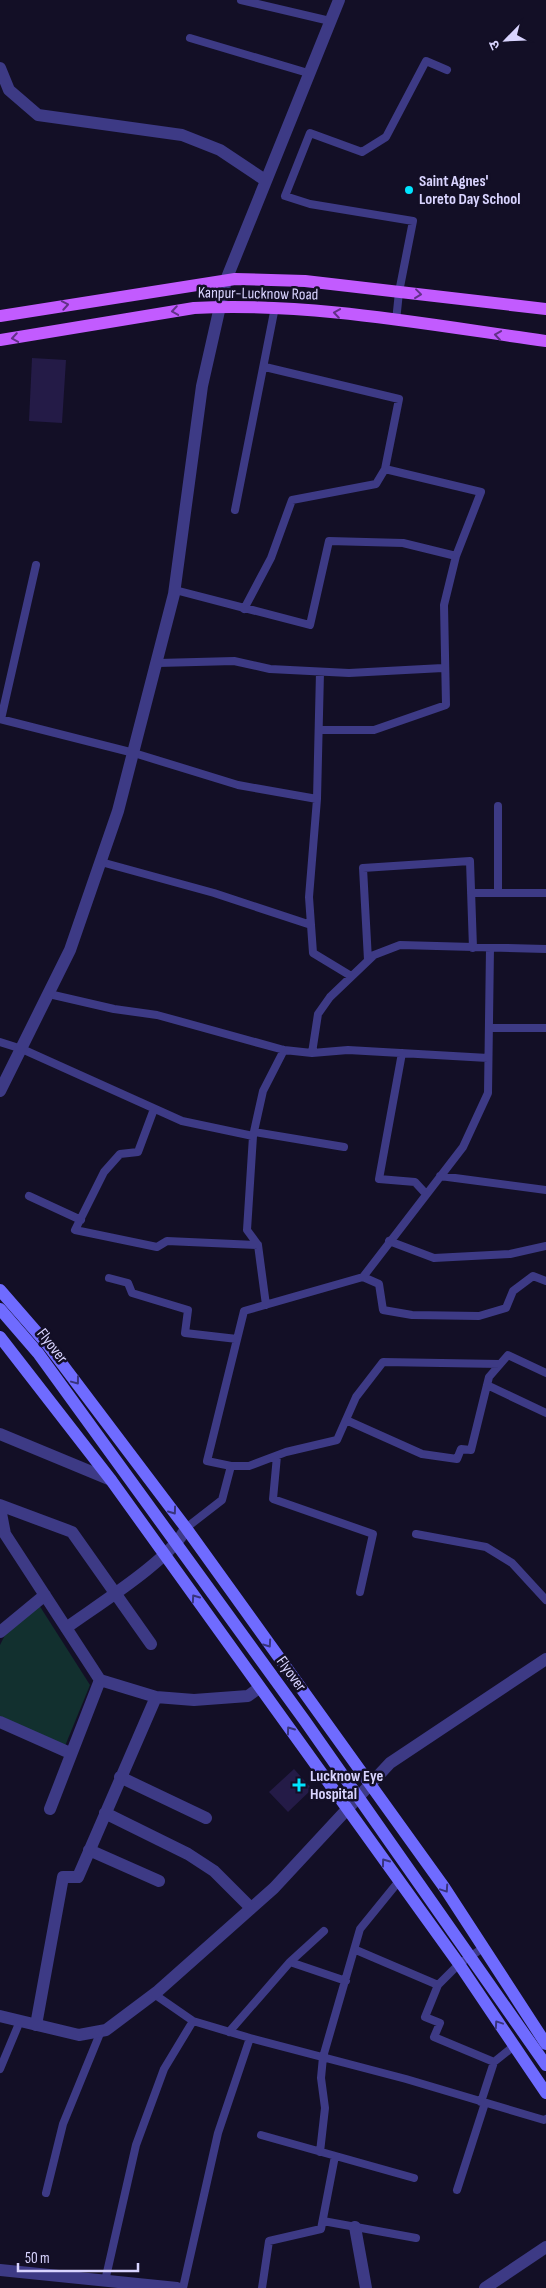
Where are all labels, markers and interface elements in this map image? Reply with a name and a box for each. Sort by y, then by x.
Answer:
north arrow [481,15,531,65]
text: उ [485,37,504,52]
place label: Saint Agnes' Loreto Day School [419,172,521,209]
marker: Saint Agnes' Loreto Day School [403,184,415,196]
street label: Kanpur-Lucknow Road [198,283,318,305]
one-way arrow [414,288,422,299]
one-way arrow [61,301,70,311]
one-way arrow [170,306,179,316]
one-way arrow [332,308,340,319]
one-way arrow [493,330,502,340]
one-way arrow [10,332,19,342]
street label: Flyover [33,1325,72,1367]
one-way arrow [70,1375,79,1385]
one-way arrow [168,1505,176,1514]
one-way arrow [192,1594,201,1604]
one-way arrow [262,1638,271,1647]
street label: Flyover [272,1653,310,1696]
one-way arrow [287,1727,296,1736]
place label: Lucknow Eye Hospital [310,1767,383,1804]
marker: Lucknow Eye Hospital [292,1778,306,1792]
one-way arrow [382,1858,391,1868]
one-way arrow [439,1883,448,1893]
one-way arrow [495,2020,505,2029]
scale bar [18,2240,138,2272]
text: 50 m [25,2249,50,2268]

